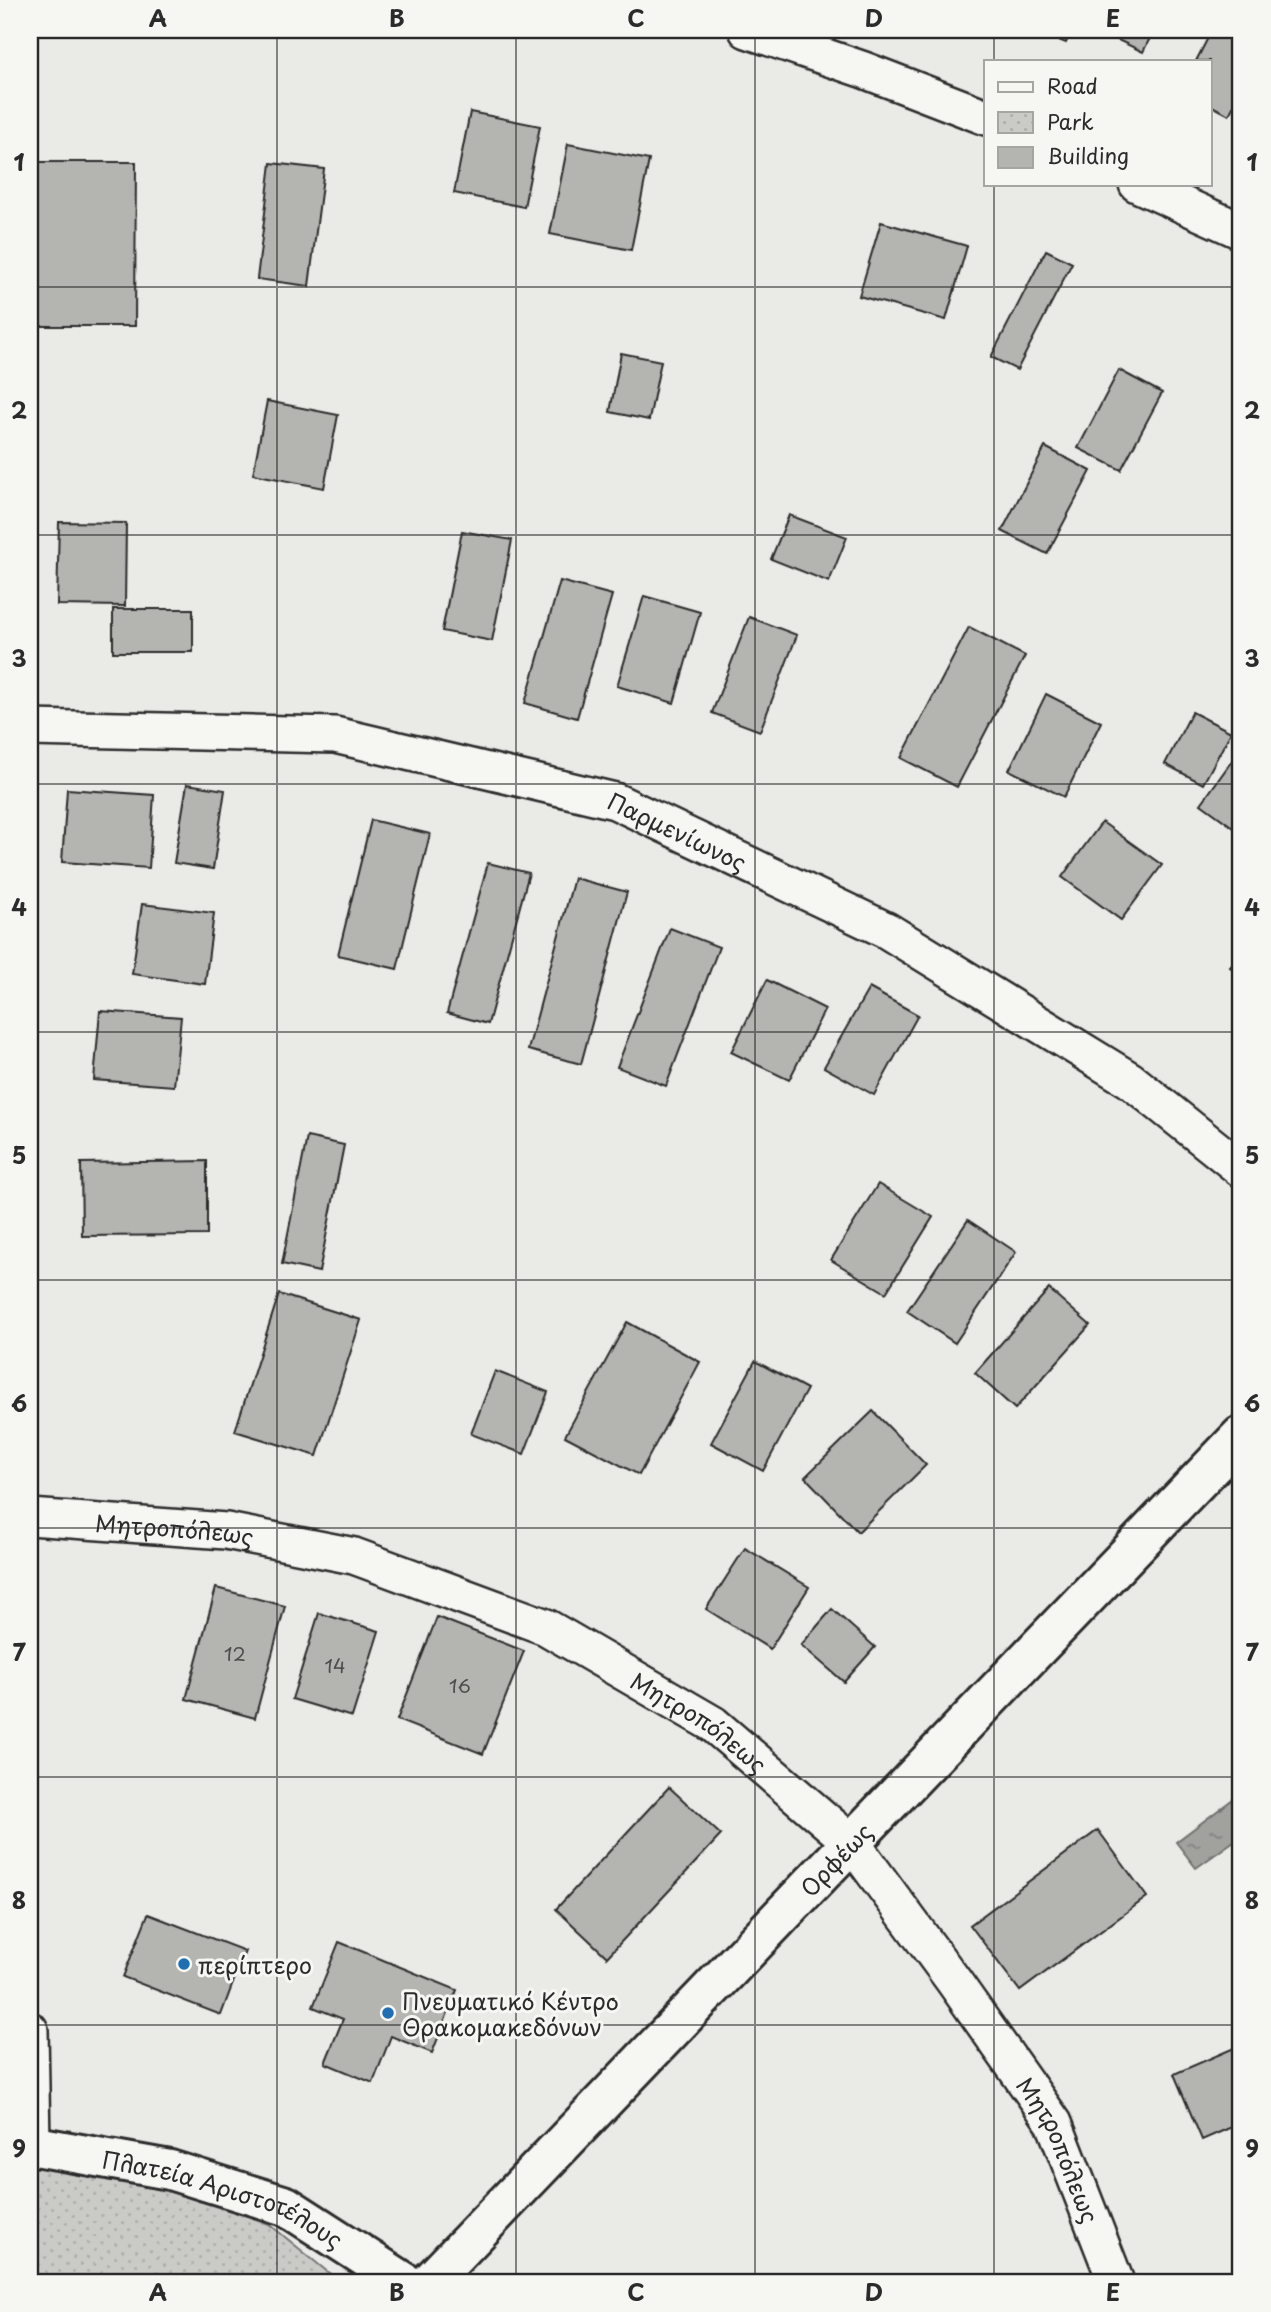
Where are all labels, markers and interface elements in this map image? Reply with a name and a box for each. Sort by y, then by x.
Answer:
text: A [149,0,167,35]
text: B [389,0,405,35]
text: C [627,0,645,35]
text: D [865,0,883,35]
text: E [1106,0,1120,35]
legend [984,60,1212,186]
text: Road [1047,69,1098,101]
text: Park [1047,105,1094,137]
text: Building [1047,139,1129,171]
text: 1 [14,144,25,179]
text: 1 [1247,144,1258,179]
text: 2 [11,392,27,427]
text: 2 [1244,392,1260,427]
text: 3 [11,640,27,675]
text: 3 [1244,640,1260,675]
street label: Παρμενίωνος [602,783,753,879]
text: 4 [11,889,27,924]
text: 4 [1244,889,1260,924]
text: 5 [12,1137,26,1172]
text: 5 [1245,1137,1259,1172]
text: 6 [11,1385,27,1420]
text: 6 [1244,1385,1260,1420]
street label: Μητροπόλεως [94,1504,257,1554]
text: 7 [12,1634,26,1669]
text: 7 [1245,1634,1259,1669]
house number: 12 [224,1639,246,1667]
house number: 14 [324,1651,346,1679]
street label: Μητροπόλεως [624,1663,775,1781]
house number: 16 [449,1671,471,1699]
street label: Ορφέως [791,1814,880,1904]
text: 8 [12,1882,26,1917]
text: 8 [1245,1882,1259,1917]
place label: περίπτερο [198,1947,312,1982]
marker: περίπτερο [176,1956,192,1972]
place label: Πνευματικό Κέντρο Θρακομακεδόνων [402,1983,619,2044]
marker: Πνευματικό Κέντρο Θρακομακεδόνων [380,2005,396,2021]
street label: Μητροπόλεως [1009,2069,1109,2228]
text: 9 [12,2130,26,2165]
text: 9 [1245,2130,1259,2165]
street label: Πλατεία Αριστοτέλους [99,2141,350,2256]
text: A [149,2274,167,2309]
text: B [389,2274,405,2309]
text: C [627,2274,645,2309]
text: D [865,2274,883,2309]
text: E [1106,2274,1120,2309]

